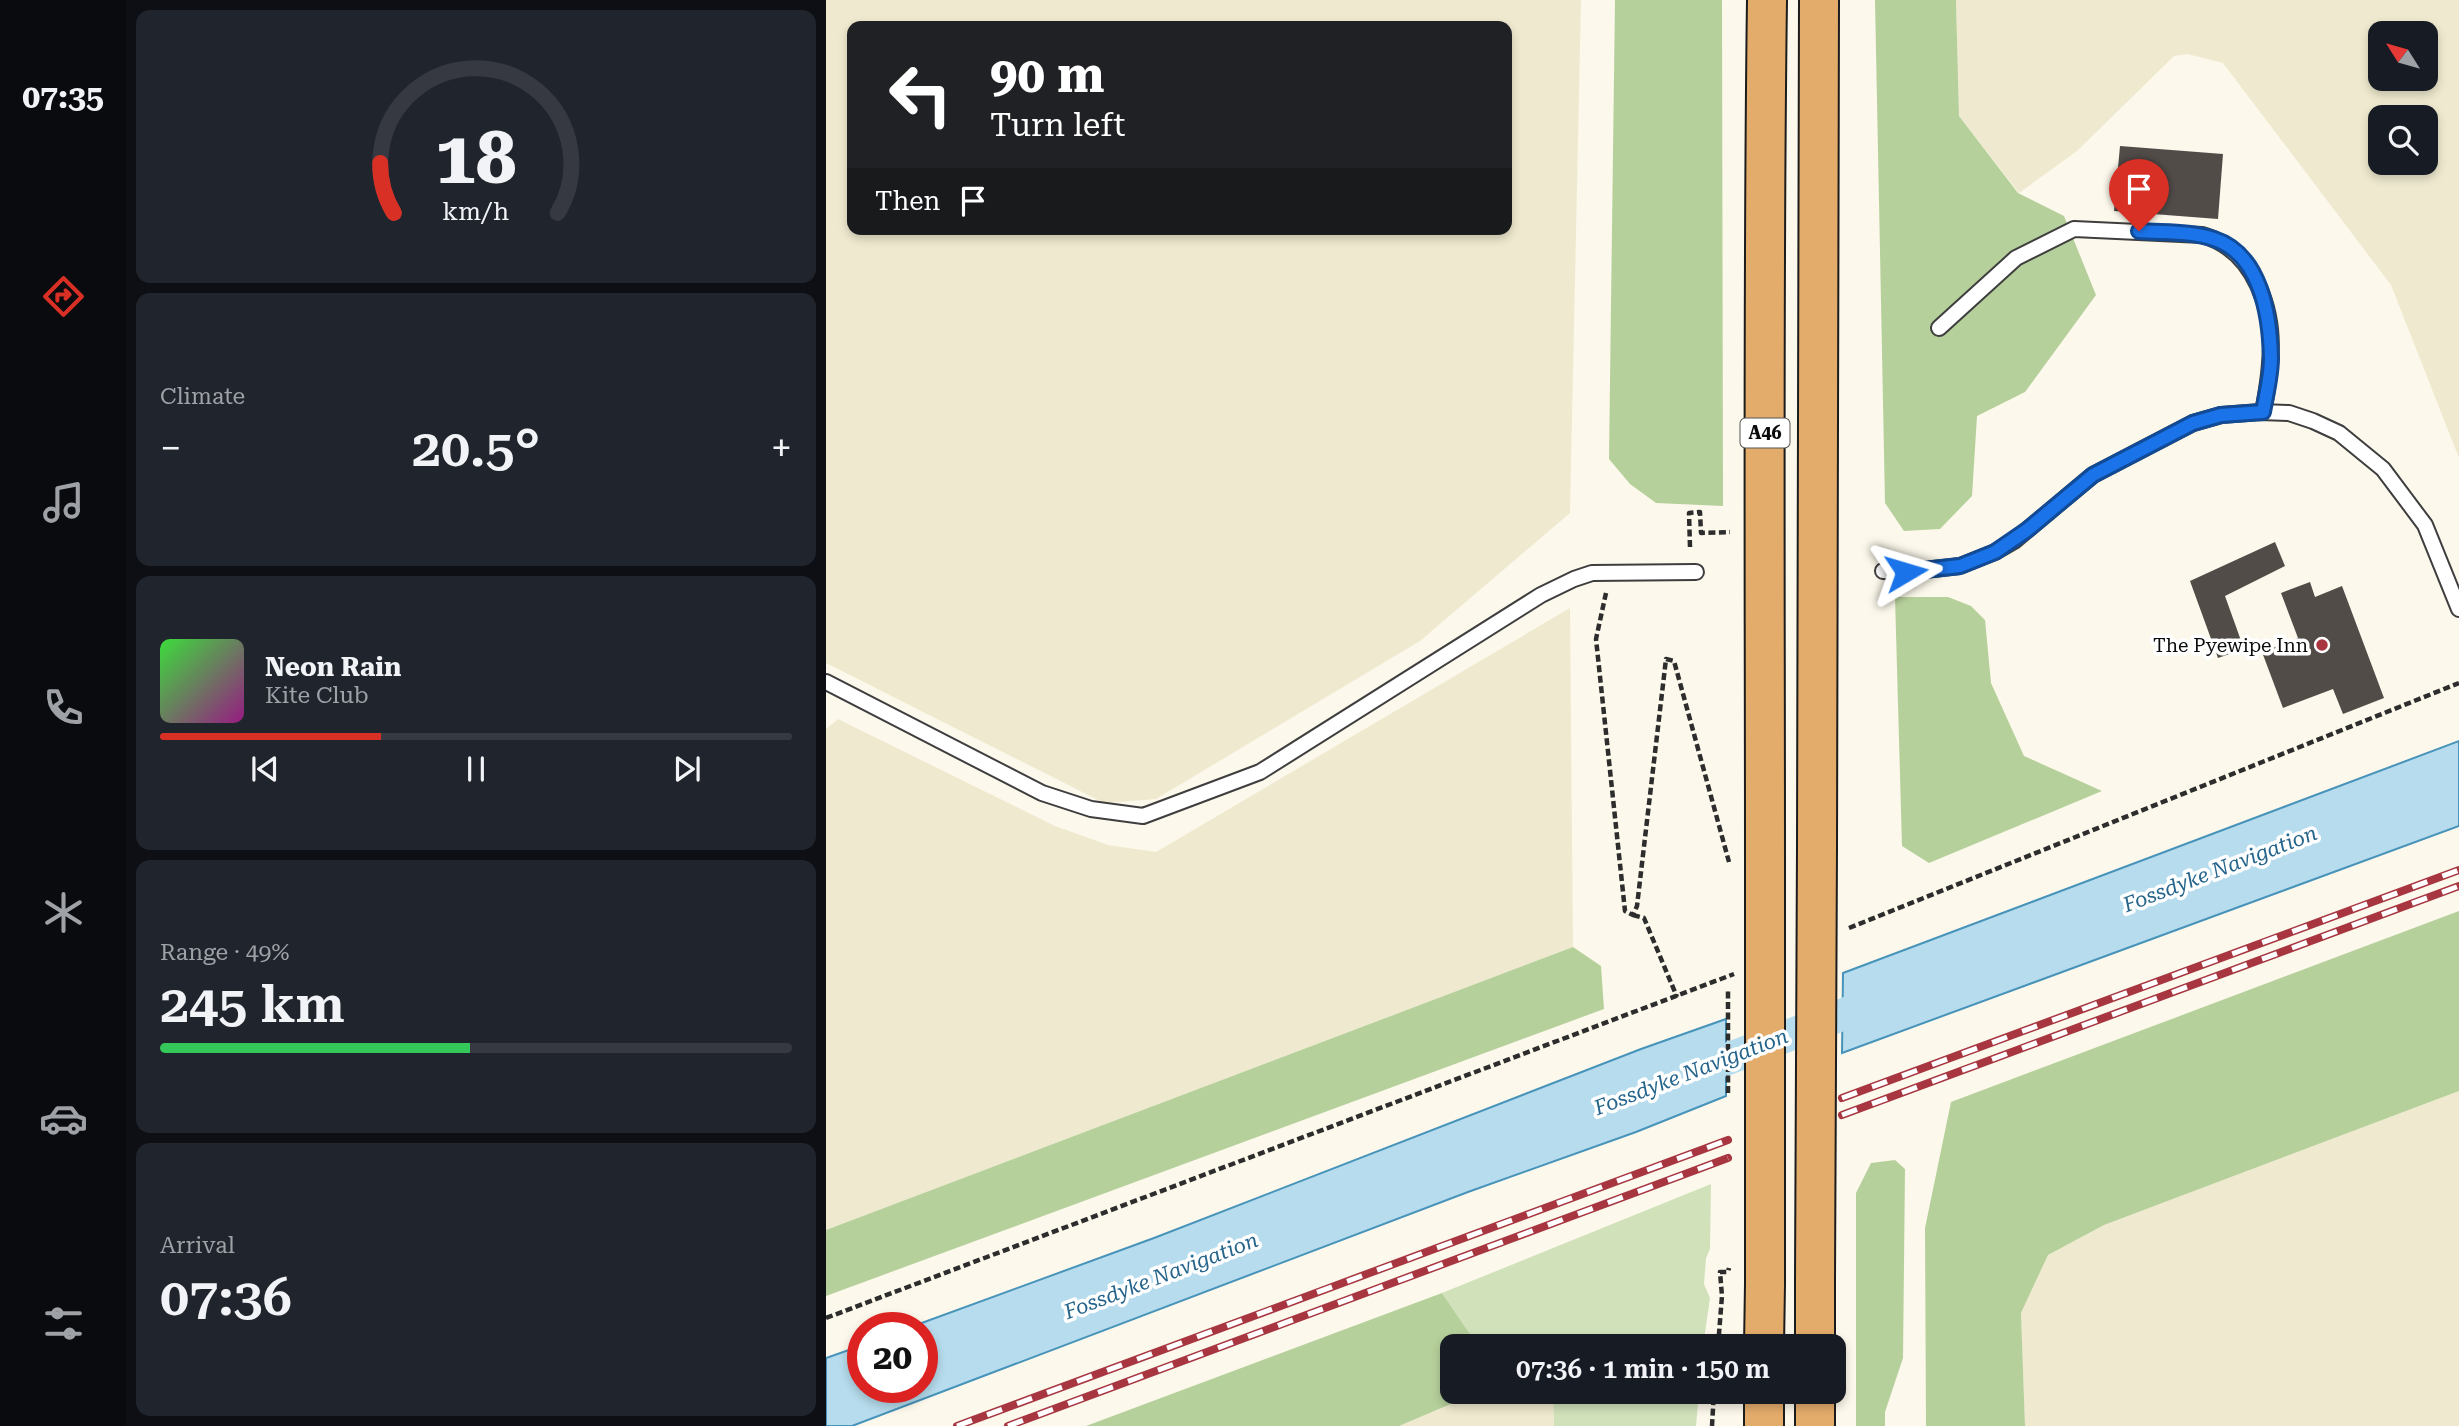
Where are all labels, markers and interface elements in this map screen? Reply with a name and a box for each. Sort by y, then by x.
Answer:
north arrow [2368,21,2438,91]
map controls [2368,21,2438,175]
text: 90 m [990,47,1105,104]
icon: left [875,49,966,140]
text: 07:35 [22,78,104,116]
button: search [2368,105,2438,175]
text: Turn left [990,106,1125,144]
text: 18 [435,116,517,201]
pin [2109,159,2169,231]
icon: arrive [2120,170,2158,208]
icon: arrive [954,182,992,220]
text: Then [875,186,940,216]
text: km/h [443,196,509,225]
icon: directions [39,272,88,321]
text: Climate [160,383,245,410]
text: 20.5° [412,418,540,479]
road number: A46 [1740,418,1790,447]
text: − [160,426,181,470]
text: + [771,426,792,470]
icon: music [39,478,88,527]
position arrow [1869,535,1943,609]
place label: The Pyewipe Inn [2153,634,2308,657]
marker: The Pyewipe Inn [2314,637,2330,653]
text: Neon Rain [265,652,401,682]
text: Kite Club [265,682,369,709]
icon: phone [39,683,88,732]
icon: previous [246,750,284,788]
icon: pause [457,750,495,788]
icon: next [668,750,706,788]
water label: Fossdyke Navigation [2119,821,2320,917]
icon: climate [39,888,88,937]
text: Range · 49% [160,939,289,966]
text: 245 km [160,974,345,1035]
water label: Fossdyke Navigation [1590,1024,1791,1120]
icon: car [39,1094,88,1143]
water label: Fossdyke Navigation [1060,1228,1261,1324]
text: Arrival [160,1232,235,1259]
text: 07:36 [160,1267,292,1328]
icon: filters [39,1299,88,1348]
speed limit sign: 20 [847,1312,938,1403]
text: 07:36 · 1 min · 150 m [1516,1354,1770,1384]

